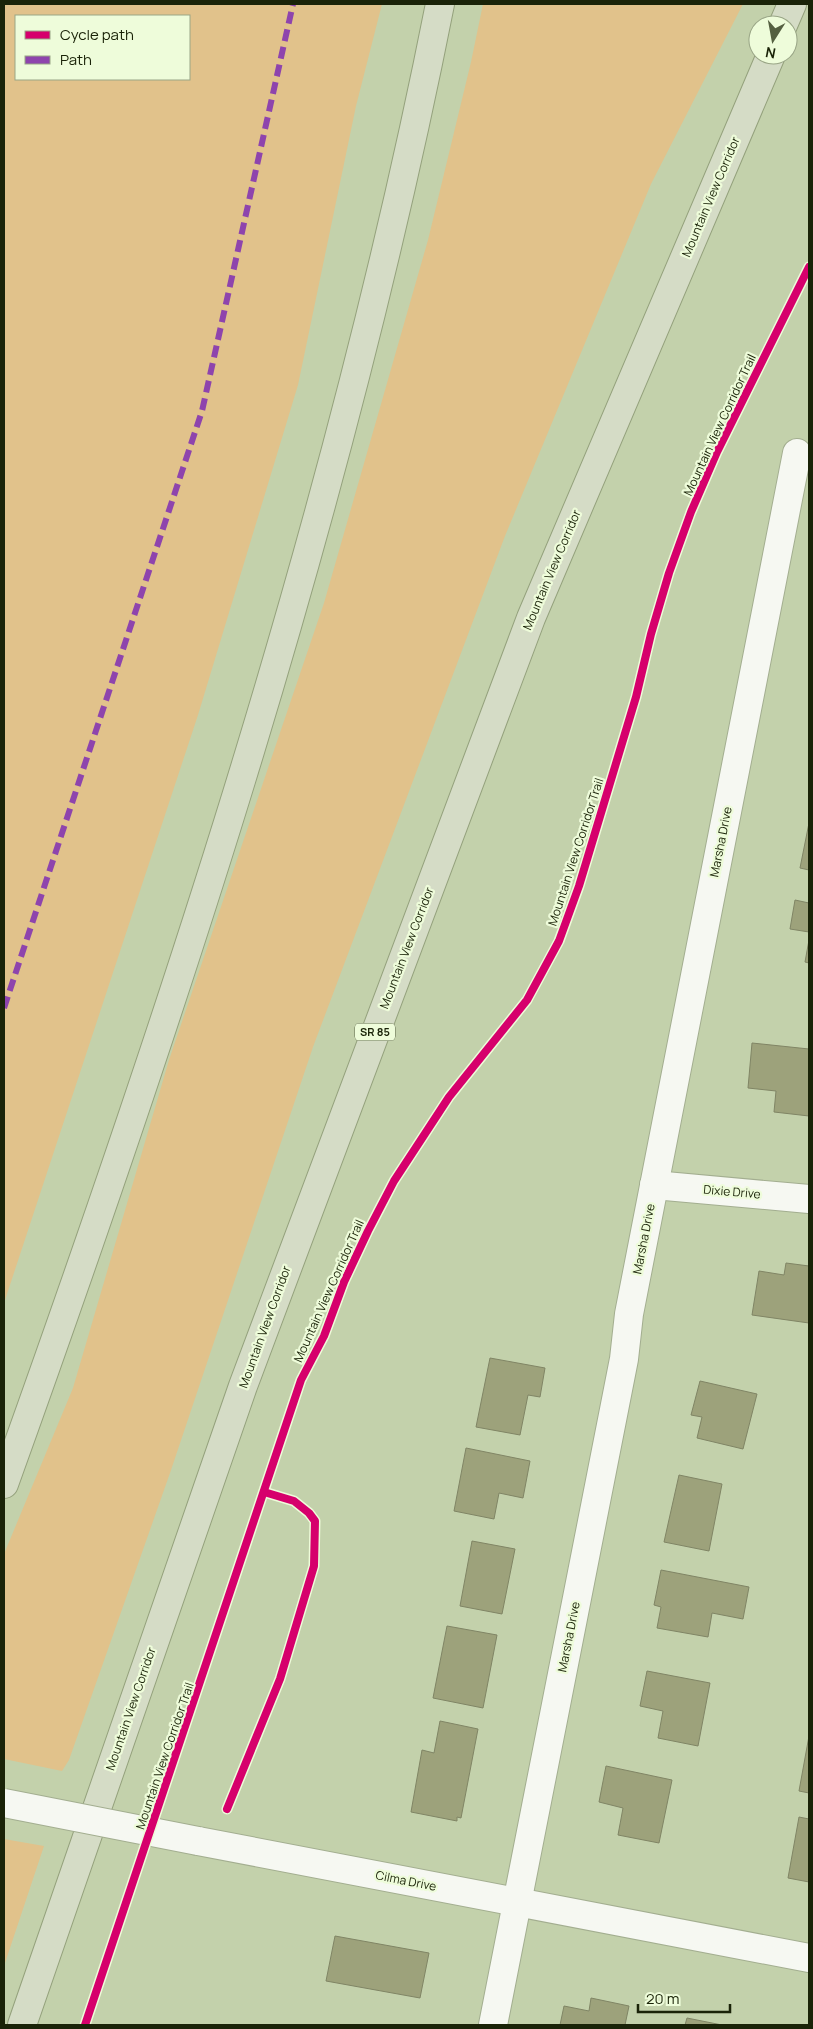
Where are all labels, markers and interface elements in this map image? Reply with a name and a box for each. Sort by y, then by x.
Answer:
legend [15,15,190,80]
north arrow [748,15,798,65]
text: Cycle path [60,24,134,45]
text: N [764,43,777,64]
text: Path [60,49,92,70]
street label: Mountain View Corridor [677,133,744,260]
street label: Mountain View Corridor Trail [679,351,760,498]
street label: Mountain View Corridor [518,506,585,633]
street label: Mountain View Corridor Trail [544,776,607,928]
street label: Marsha Drive [705,805,736,879]
street label: Mountain View Corridor [375,884,438,1011]
road number: SR 85 [355,1024,395,1040]
street label: Dixie Drive [703,1181,761,1202]
street label: Marsha Drive [628,1202,659,1276]
street label: Mountain View Corridor Trail [289,1217,368,1365]
street label: Mountain View Corridor [234,1263,295,1390]
street label: Marsha Drive [553,1600,584,1674]
street label: Mountain View Corridor [101,1644,160,1773]
street label: Mountain View Corridor Trail [131,1680,198,1832]
street label: Cilma Drive [374,1866,438,1895]
scale bar [638,1982,730,2014]
text: 20 m [646,1988,679,2009]

